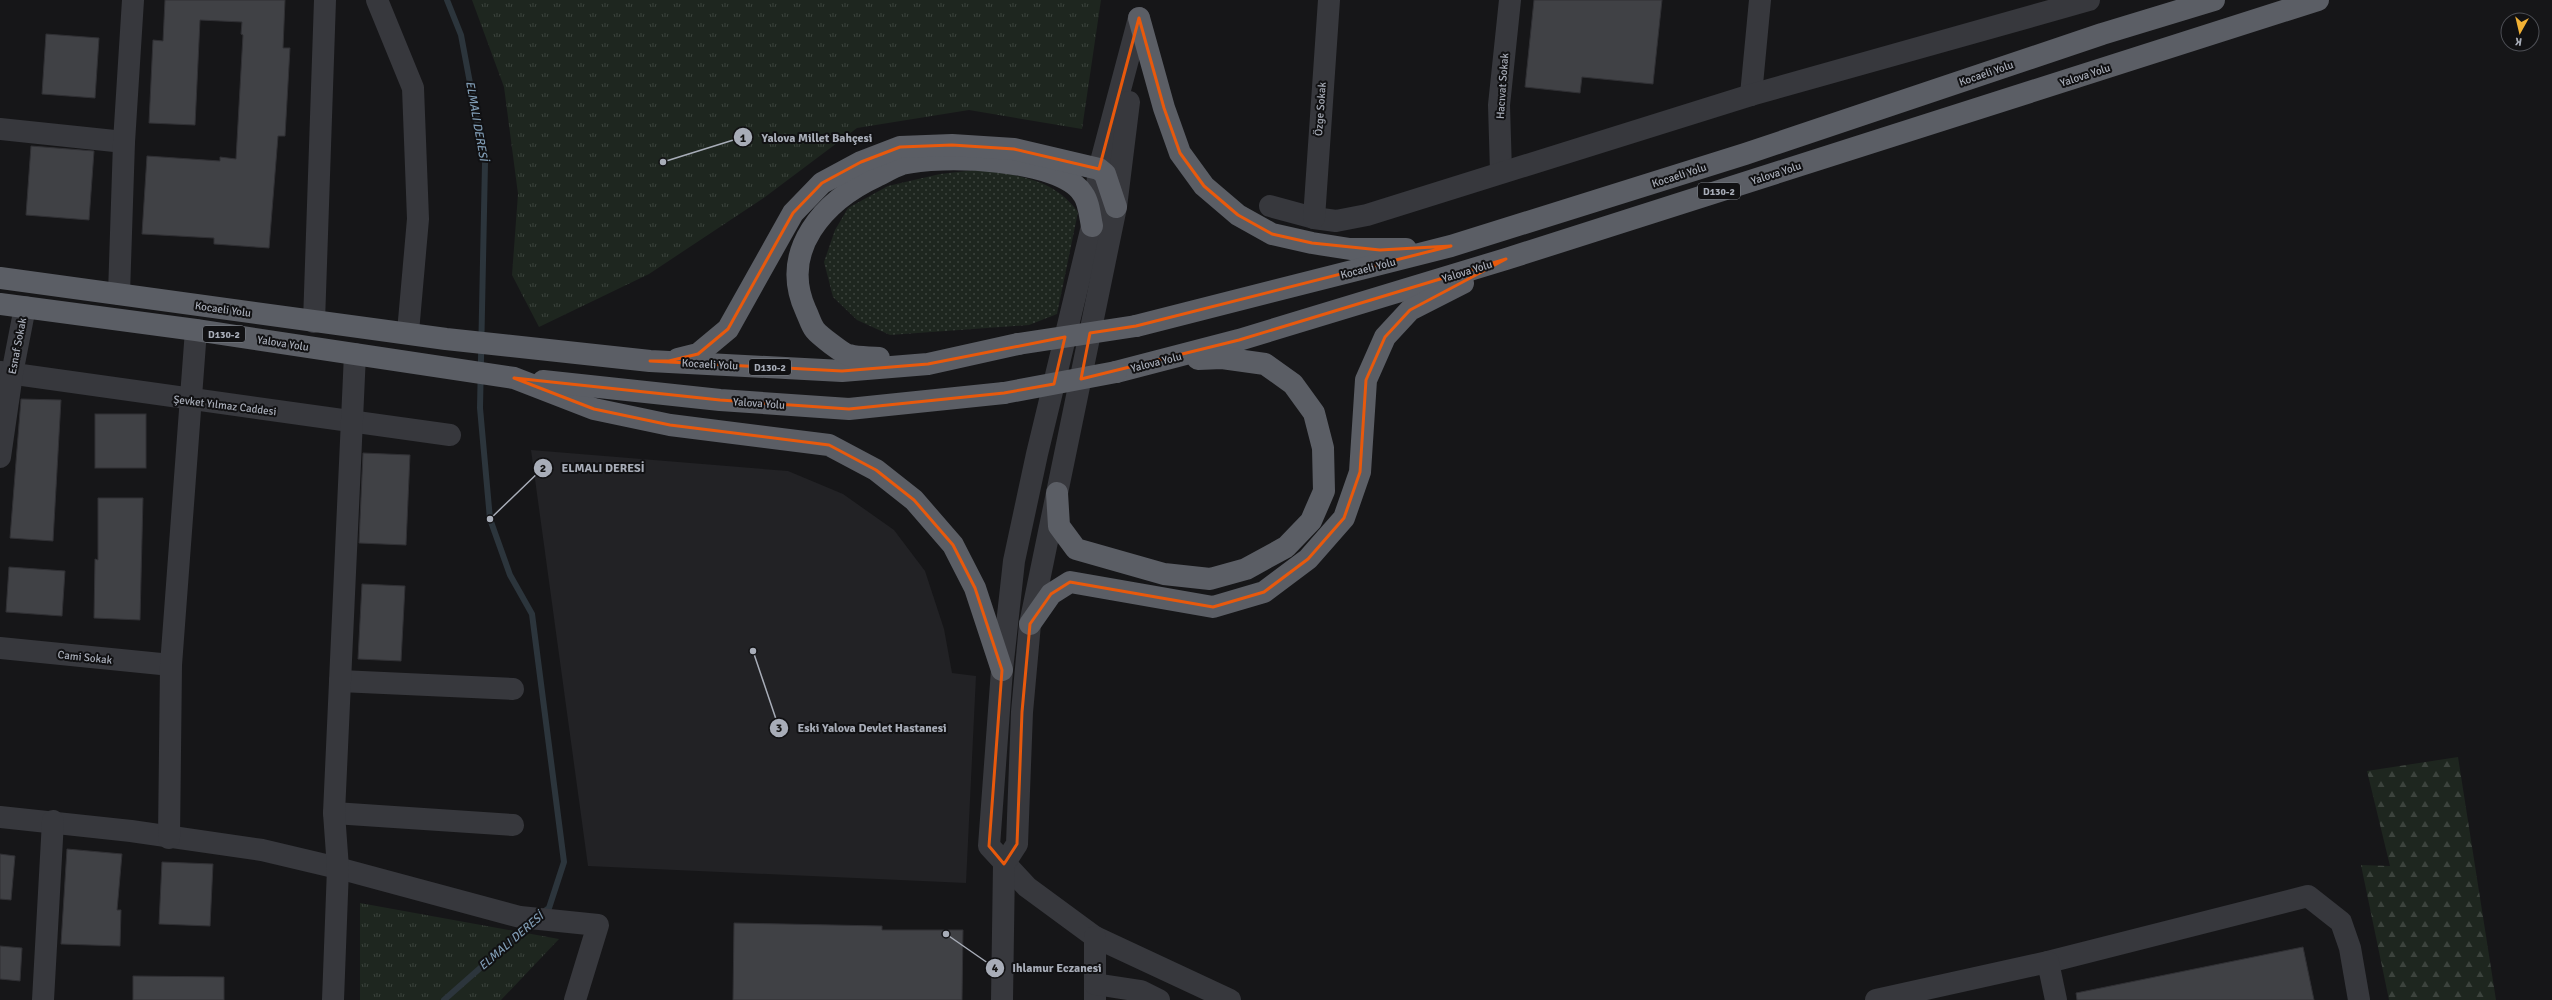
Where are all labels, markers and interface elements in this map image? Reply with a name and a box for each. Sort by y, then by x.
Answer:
north arrow [2500,12,2540,52]
text: K [2514,34,2523,48]
street label: Hacıvat Sokak [1494,52,1511,120]
street label: Kocaeli̇ Yolu [1957,58,2015,89]
street label: Yalova Yolu [2058,61,2112,90]
water label: ELMALI DERESİ [462,80,491,164]
street label: Özge Sokak [1311,81,1329,136]
callout: Yalova Millet Bahçesi [733,125,880,149]
text: 1 [740,131,747,146]
text: Yalova Millet Bahçesi [761,131,872,146]
street label: Yalova Yolu [1749,159,1803,188]
street label: Kocaeli̇ Yolu [1650,161,1708,190]
road number: D130-2 [1698,183,1740,199]
street label: Kocaeli̇ Yolu [1339,255,1397,282]
street label: Yalova Yolu [1440,258,1494,285]
street label: Kocaeli̇ Yolu [194,299,252,320]
street label: Esnaf Sokak [6,316,29,375]
road number: D130-2 [203,326,245,342]
street label: Yalova Yolu [256,333,310,354]
street label: Yalova Yolu [1129,350,1183,375]
street label: Kocaeli̇ Yolu [681,357,739,372]
road number: D130-2 [749,359,791,375]
street label: Şevket Yılmaz Caddesi [173,393,277,418]
street label: Yalova Yolu [733,395,785,412]
callout: ELMALI DERESİ [533,456,652,480]
text: 2 [540,461,546,476]
text: ELMALI DERESİ [561,461,645,476]
street label: Cami Sokak [57,648,113,667]
callout: Eski Yalova Devlet Hastanesi [769,716,955,740]
text: 3 [776,721,782,736]
text: Eski Yalova Devlet Hastanesi [797,721,947,736]
water label: ELMALI DERESİ [476,908,548,974]
callout: Ihlamur Eczanesi [985,956,1110,980]
text: 4 [992,961,999,976]
text: Ihlamur Eczanesi [1012,961,1102,976]

